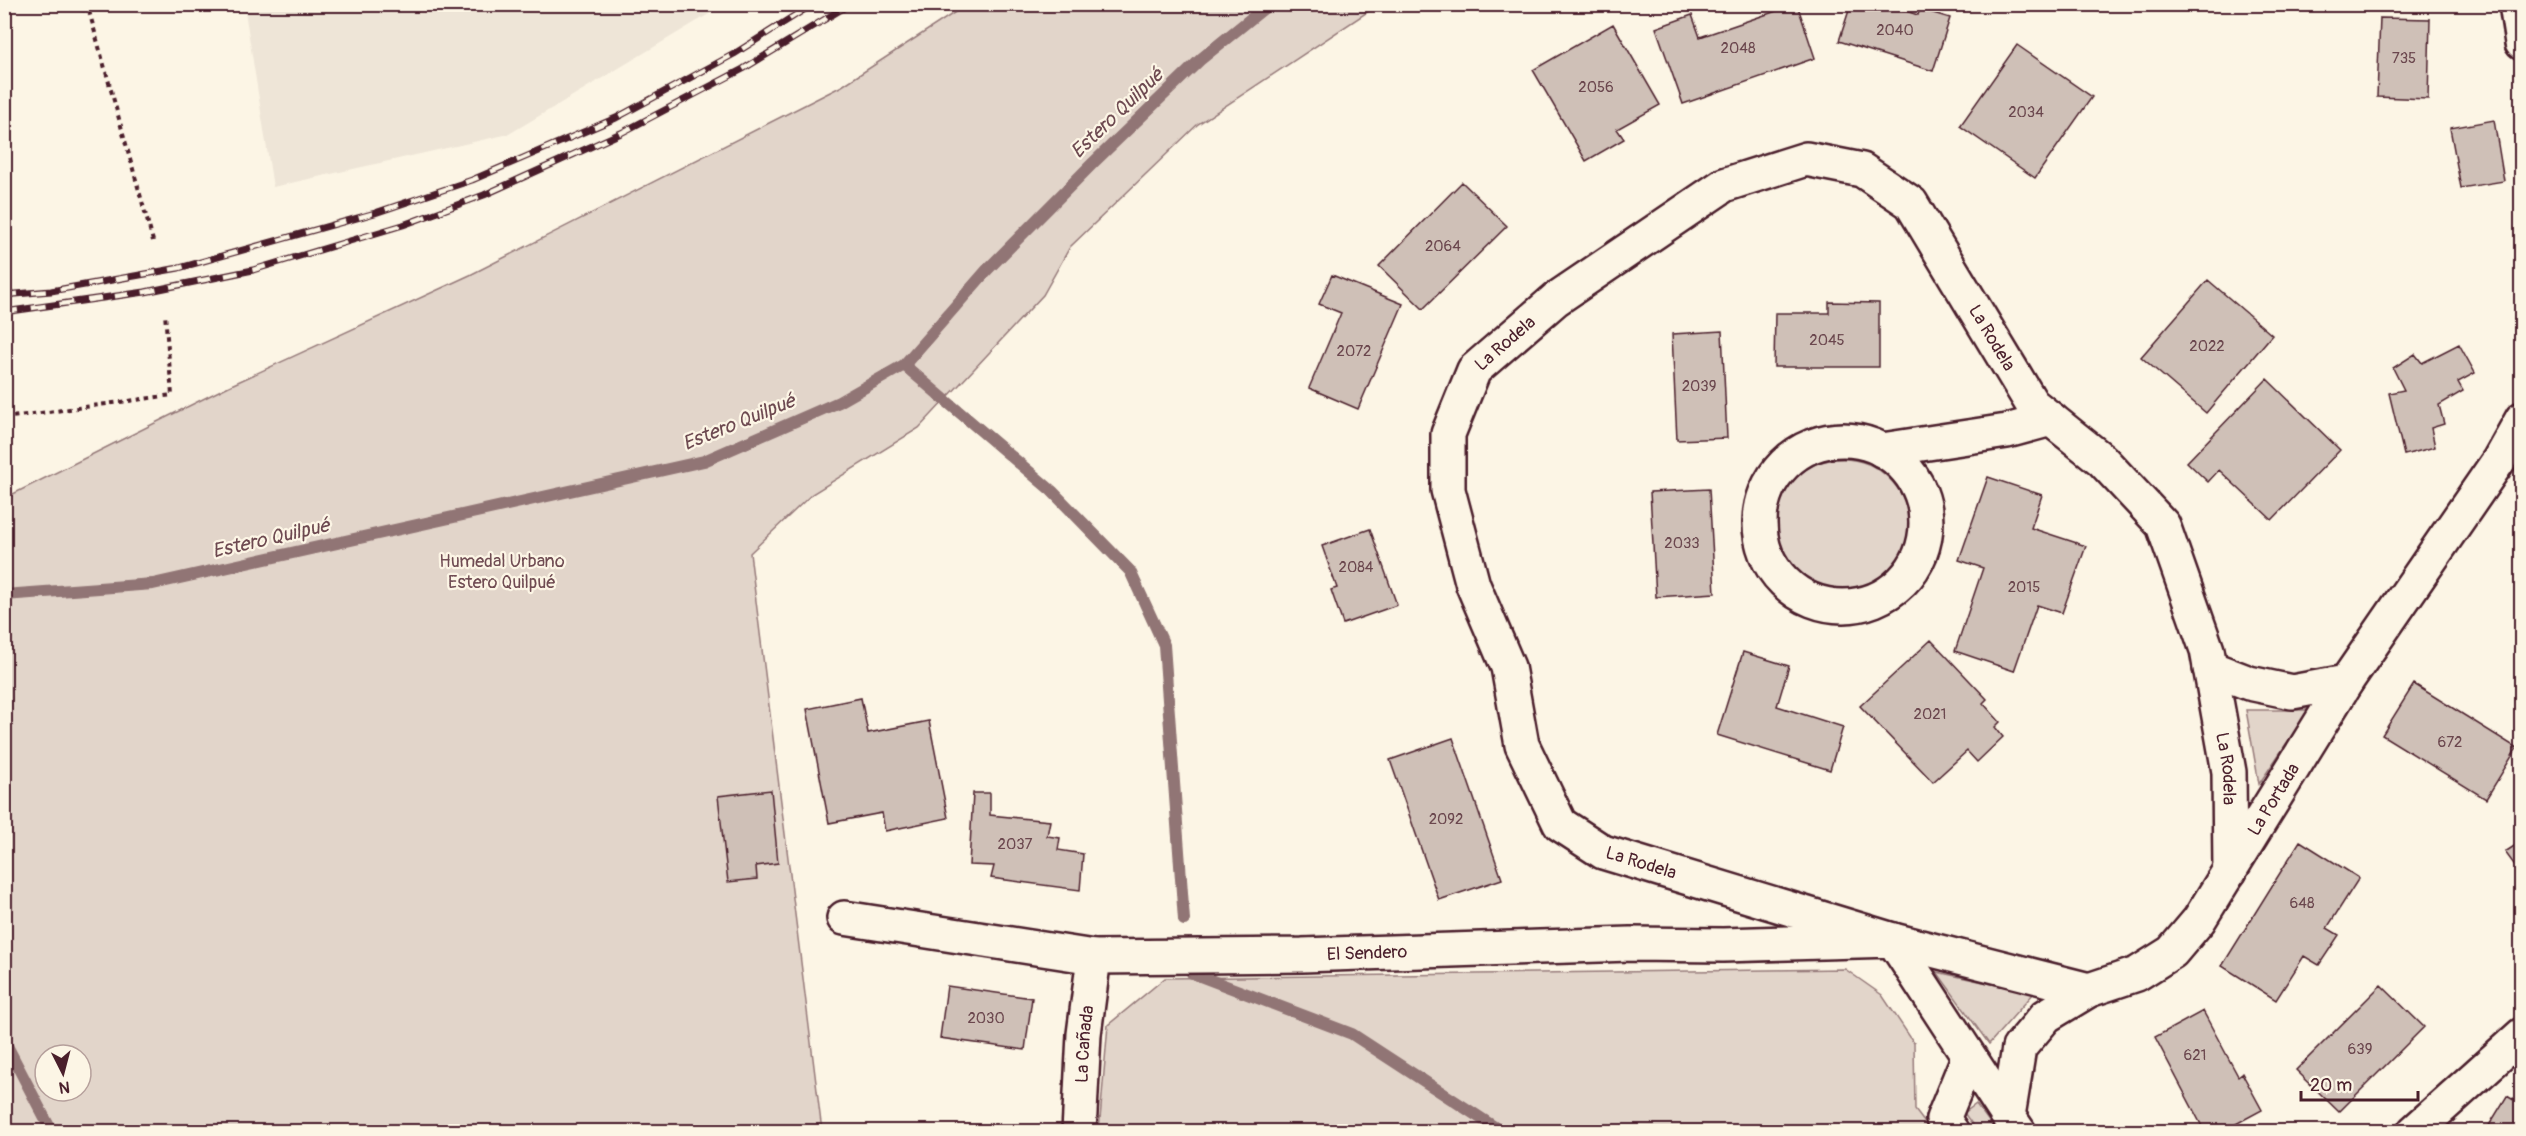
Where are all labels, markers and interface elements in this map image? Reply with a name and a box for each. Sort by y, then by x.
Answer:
house number: 2040 [1876,21,1914,40]
house number: 2048 [1721,39,1756,58]
house number: 735 [2392,49,2416,68]
water label: Estero Quilpué [1065,61,1170,164]
house number: 2056 [1578,78,1614,97]
house number: 2034 [2008,103,2044,122]
house number: 2064 [1425,237,1461,256]
street label: La Rodela [1963,301,2021,375]
street label: La Rodela [1470,311,1540,376]
house number: 2045 [1809,331,1845,350]
house number: 2022 [2189,337,2225,356]
house number: 2072 [1337,342,1371,361]
house number: 2039 [1682,377,1716,396]
water label: Estero Quilpué [679,387,800,456]
water label: Estero Quilpué [210,512,334,564]
house number: 2033 [1664,534,1700,553]
park label: Humedal Urbano Estero Quilpué [439,550,565,594]
house number: 2084 [1339,558,1374,577]
house number: 2015 [2008,578,2040,597]
house number: 2021 [1914,705,1946,724]
street label: La Rodela [2211,730,2241,805]
house number: 672 [2438,733,2462,752]
street label: La Portada [2242,759,2305,840]
house number: 2092 [1429,810,1463,829]
house number: 2037 [998,835,1033,854]
street label: La Rodela [1603,841,1679,885]
house number: 648 [2290,894,2315,913]
street label: El Sendero [1326,940,1408,966]
street label: La Cañada [1070,1004,1099,1084]
house number: 2030 [967,1009,1005,1028]
house number: 639 [2348,1040,2372,1059]
north arrow [33,1043,93,1103]
house number: 621 [2184,1046,2206,1065]
scale bar [2301,1064,2418,1102]
text: 20 m [2310,1074,2352,1097]
text: N [58,1076,71,1097]

